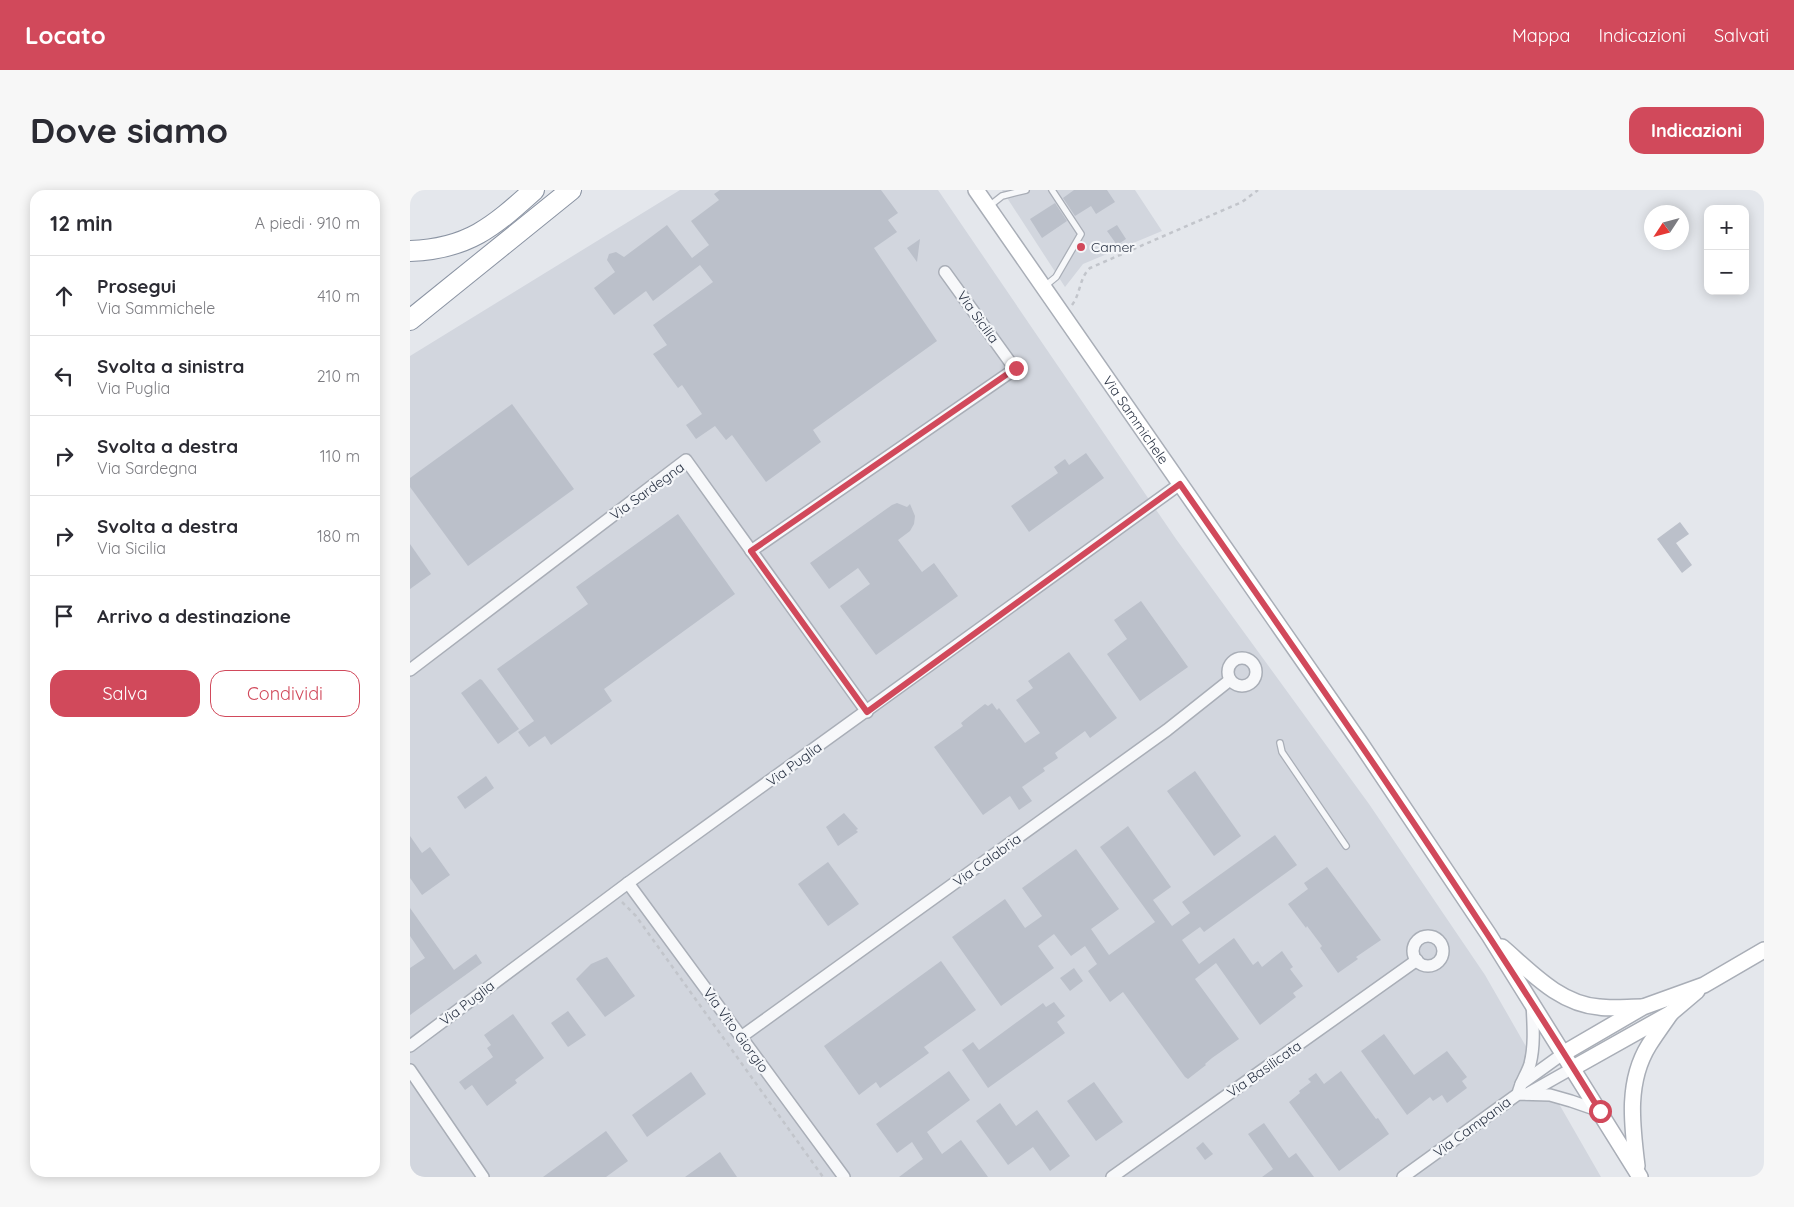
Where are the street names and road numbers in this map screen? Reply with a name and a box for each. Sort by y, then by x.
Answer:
street label: Via Sicilia [953,287,1003,347]
street label: Via Sammichele [1099,372,1173,468]
street label: Via Sardegna [606,458,688,524]
street label: Via Puglia [763,738,825,790]
street label: Via Calabria [950,829,1024,891]
street label: Via Puglia [436,977,498,1029]
street label: Via Vito Giorgio [699,984,773,1076]
street label: Via Basilicata [1223,1037,1305,1101]
street label: Via Campania [1430,1093,1514,1161]

